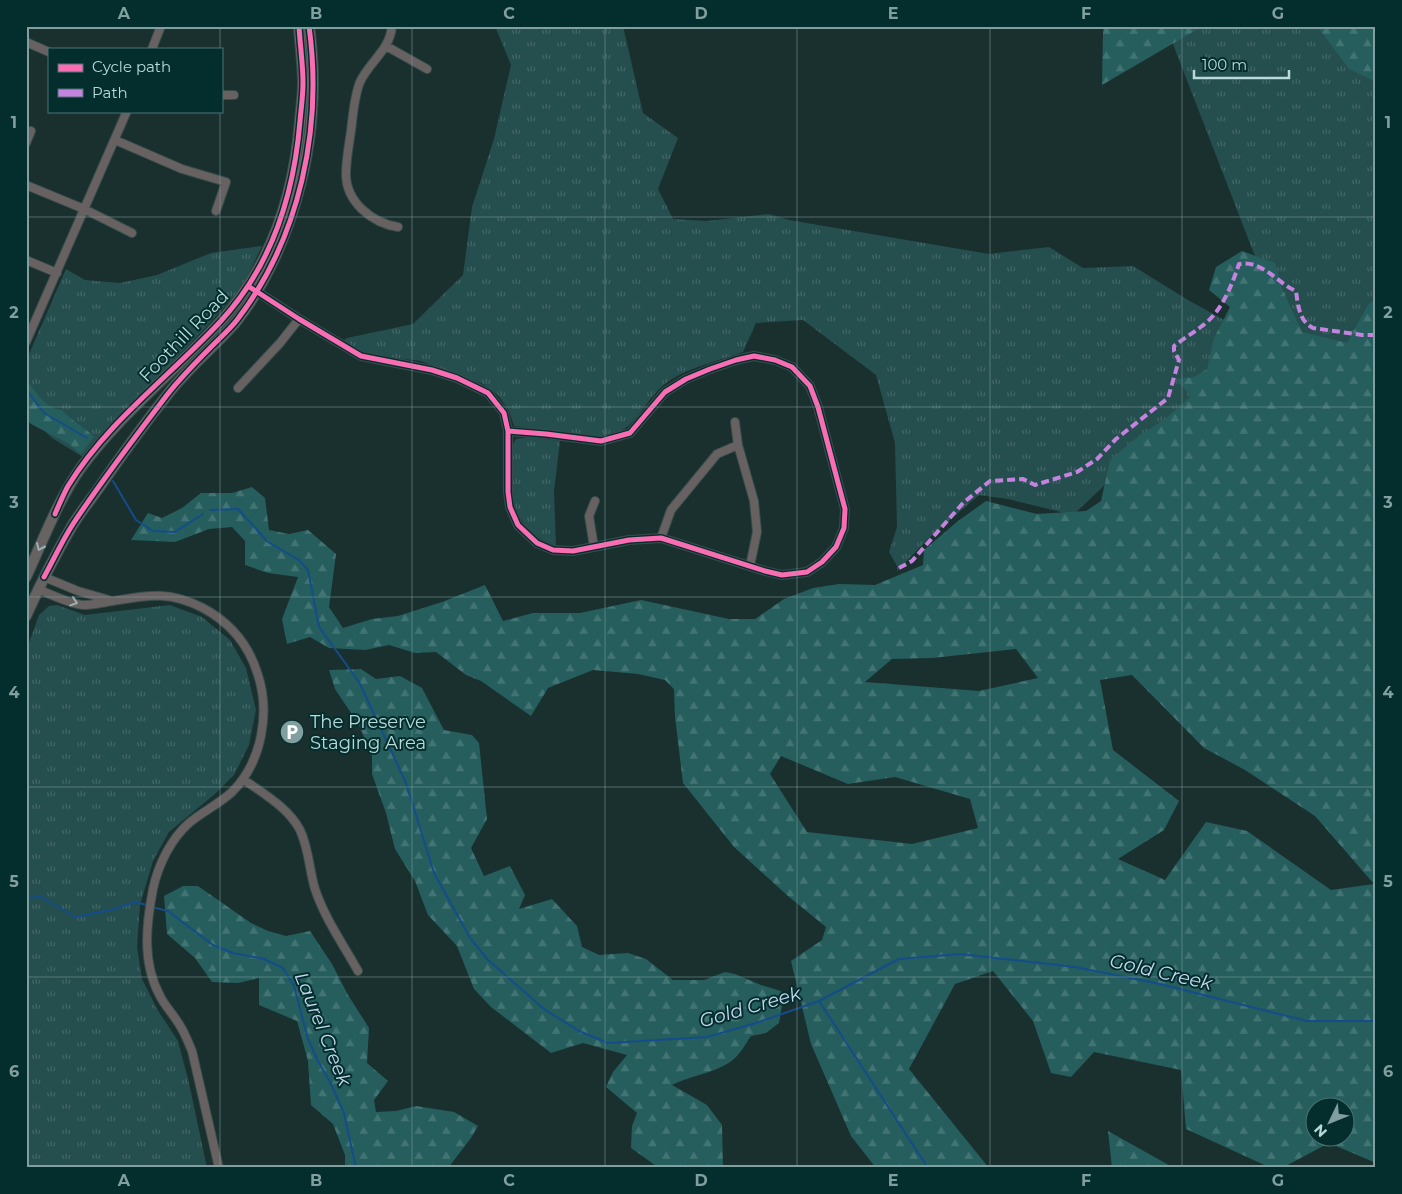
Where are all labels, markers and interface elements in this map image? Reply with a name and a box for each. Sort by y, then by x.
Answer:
text: A [117,4,131,23]
text: B [310,4,322,23]
text: C [503,4,515,23]
text: D [694,4,708,23]
text: E [888,4,898,23]
text: F [1081,4,1091,23]
text: G [1272,4,1284,23]
legend [48,48,222,112]
scale bar [1194,48,1290,80]
text: 100 m [1202,55,1247,74]
text: Cycle path [92,57,171,76]
text: Path [92,83,128,102]
text: 1 [11,113,17,132]
text: 1 [1385,113,1391,132]
street label: Foothill Road [135,285,233,387]
text: 2 [9,303,19,322]
text: 2 [1383,303,1393,322]
text: 3 [8,493,19,512]
text: 3 [1382,493,1393,512]
one-way arrow [36,542,47,551]
one-way arrow [69,596,78,606]
text: 4 [8,683,20,702]
text: 4 [1382,683,1394,702]
place label: The Preserve Staging Area [310,711,426,754]
parking icon: The Preserve Staging Area [279,719,305,745]
text: 5 [9,872,19,891]
text: 5 [1383,872,1393,891]
water label: Gold Creek [1107,949,1215,995]
water label: Laurel Creek [290,969,357,1090]
water label: Gold Creek [696,981,804,1033]
text: 6 [9,1062,19,1081]
text: 6 [1383,1062,1393,1081]
north arrow [1304,1096,1354,1146]
text: N [1310,1121,1331,1141]
text: A [117,1171,131,1190]
text: B [310,1171,322,1190]
text: C [503,1171,515,1190]
text: D [694,1171,708,1190]
text: E [888,1171,898,1190]
text: F [1081,1171,1091,1190]
text: G [1272,1171,1284,1190]

